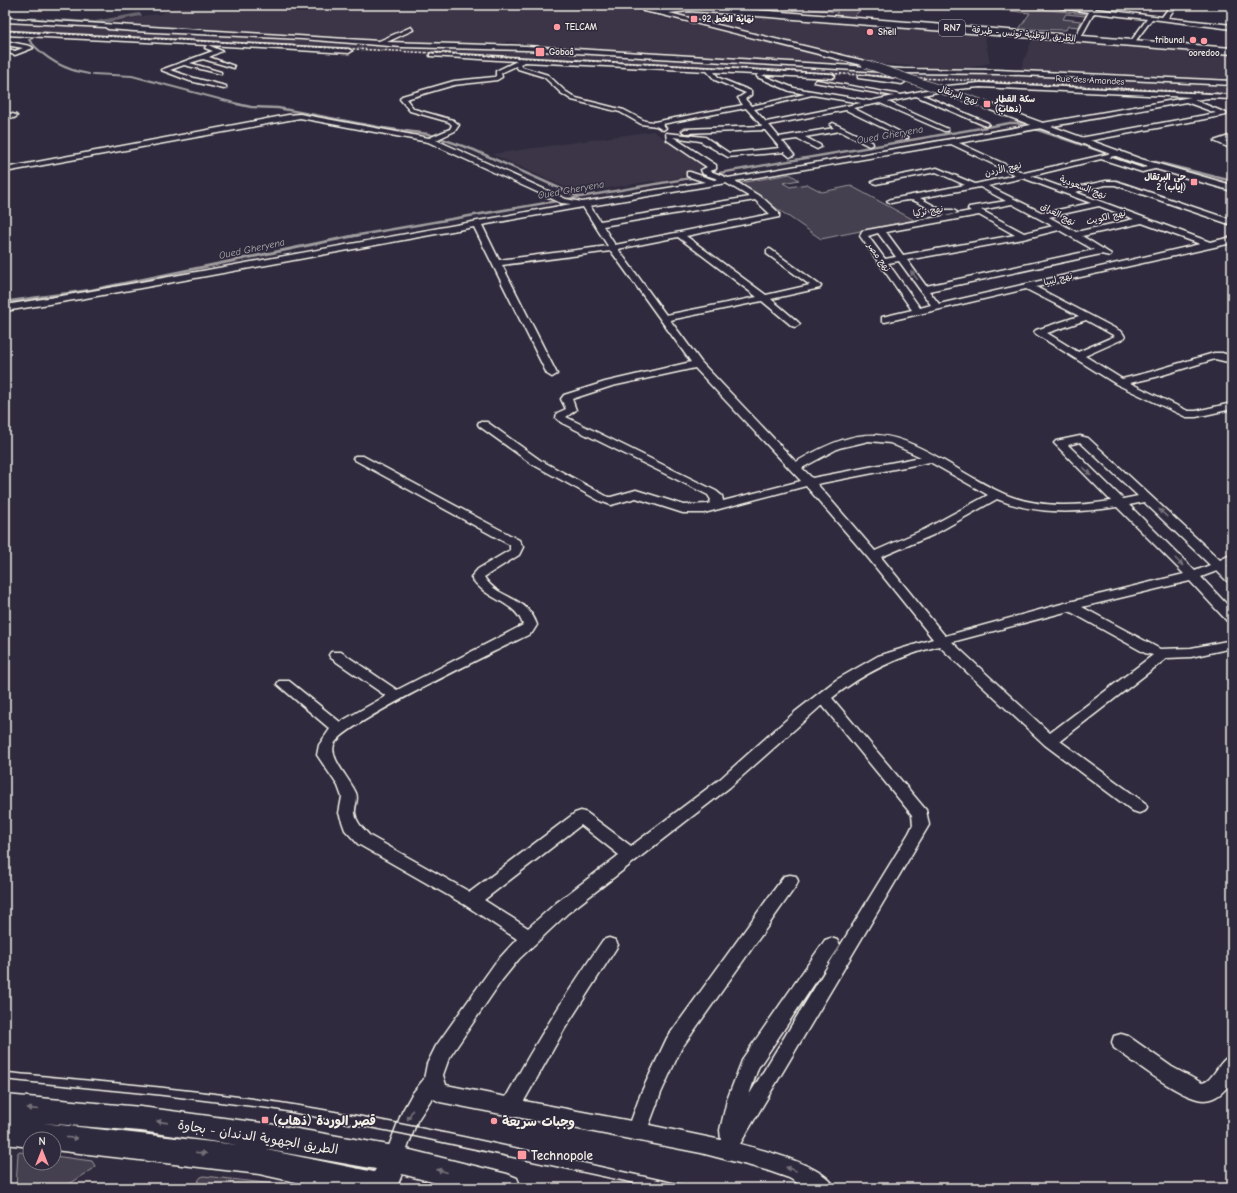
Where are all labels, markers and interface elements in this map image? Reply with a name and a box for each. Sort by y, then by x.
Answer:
marker: نهاية الخط 92 [689,14,699,24]
place label: نهاية الخط 92 [702,14,754,25]
road number: RN7 [939,20,965,36]
marker: TELCAM [552,22,562,32]
place label: TELCAM [565,22,597,32]
street label: الطريق الوطنية تونس - طبرقة [971,24,1076,45]
marker: Shell [865,27,875,37]
place label: Shell [878,27,896,37]
place label: tribunal [1154,35,1185,45]
marker: tribunal [1188,35,1198,45]
marker: ooredoo [1199,36,1209,46]
marker: Gobaâ [534,46,546,58]
place label: Gobaâ [549,47,574,57]
place label: ooredoo [1188,48,1220,58]
street label: Rue des Amandes [1055,73,1125,87]
street label: نهج البرتقال [936,83,980,108]
place label: سكة القطار (ذهاب) [994,94,1035,115]
marker: سكة القطار (ذهاب) [982,99,992,109]
water label: Oued Gheryena [856,123,924,147]
street label: نهج الأردن [983,159,1023,179]
place label: حي البرتقال 2 (إياب) [1144,172,1186,194]
street label: نهج السعودية [1058,174,1108,201]
marker: حي البرتقال 2 (إياب) [1189,177,1199,187]
water label: Oued Gheryena [537,178,605,202]
street label: نهج العراق [1038,201,1077,228]
street label: نهج تركيا [912,203,944,220]
street label: نهج الكويت [1085,208,1127,227]
water label: Oued Gheryena [218,236,286,262]
street label: نهج مصر [864,240,893,274]
one-way arrow [909,270,918,281]
street label: نهج ليبيا [1043,271,1074,288]
one-way arrow [1082,466,1092,475]
one-way arrow [1158,508,1168,518]
one-way arrow [1174,557,1184,567]
one-way arrow [27,1106,39,1113]
one-way arrow [407,1109,413,1121]
place label: قصر الوردة (ذهاب) [273,1113,376,1129]
place label: وجبات سريعة [502,1114,575,1130]
marker: قصر الوردة (ذهاب) [260,1115,270,1125]
marker: وجبات سريعة [489,1116,499,1126]
street label: الطريق الجهوية الدندان - بجاوة [177,1117,339,1158]
one-way arrow [156,1119,169,1125]
north arrow [22,1131,62,1171]
text: N [38,1135,46,1148]
one-way arrow [66,1135,78,1142]
place label: Technopole [531,1148,593,1163]
marker: Technopole [516,1149,528,1161]
one-way arrow [195,1150,207,1156]
one-way arrow [784,1166,796,1172]
one-way arrow [436,1168,448,1174]

